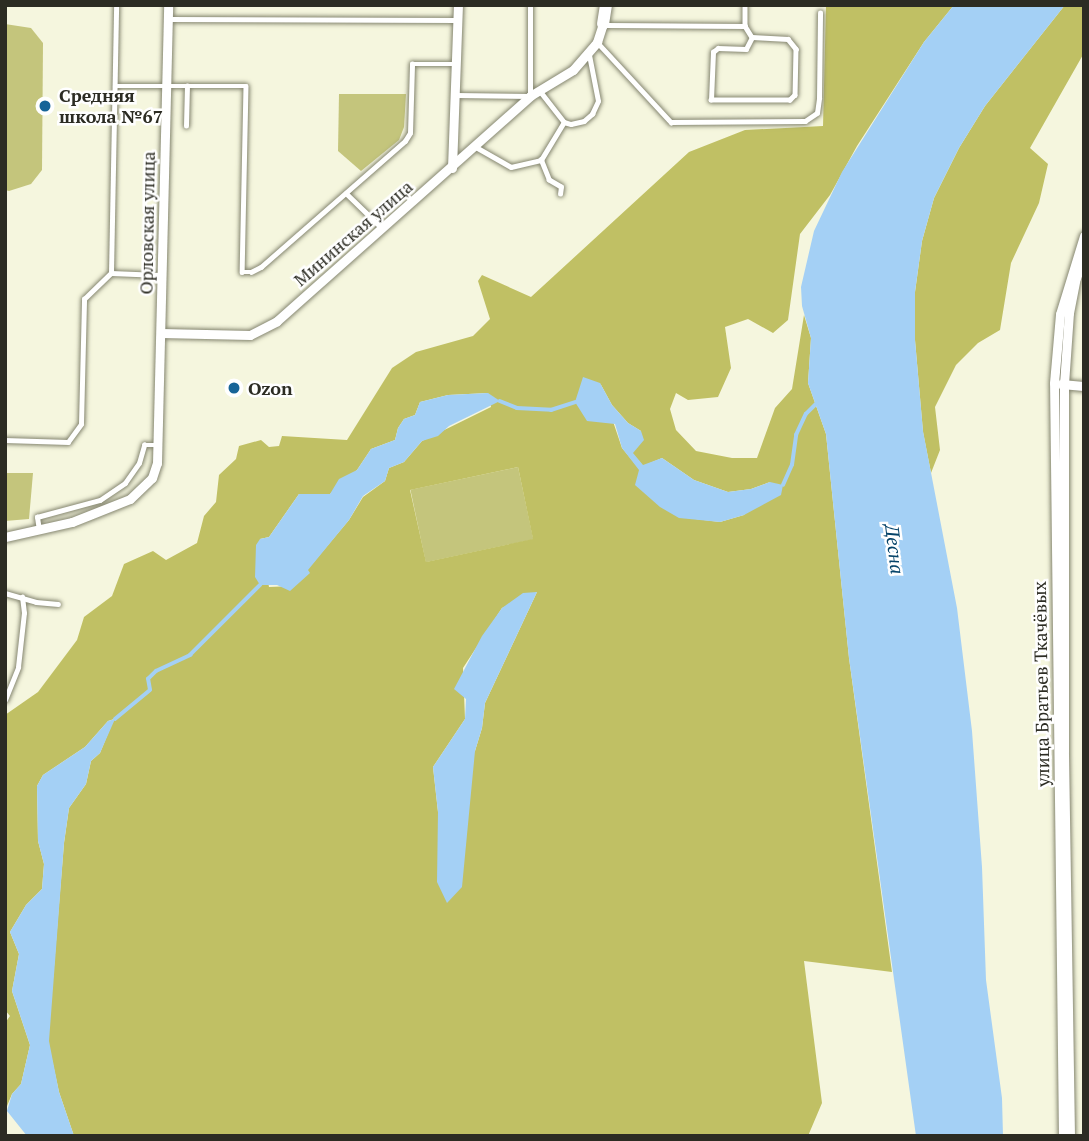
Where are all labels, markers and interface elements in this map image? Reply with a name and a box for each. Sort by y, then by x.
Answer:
place label: Средняя школа №67 [59,85,163,128]
marker: Средняя школа №67 [37,98,53,114]
street label: Орловская улица [135,151,159,295]
street label: Мининская улица [289,176,417,290]
place label: Ozon [248,377,293,399]
marker: Ozon [226,380,242,396]
water label: Десна [881,523,909,575]
street label: улица Братьев Ткачёвых [1028,581,1054,787]

